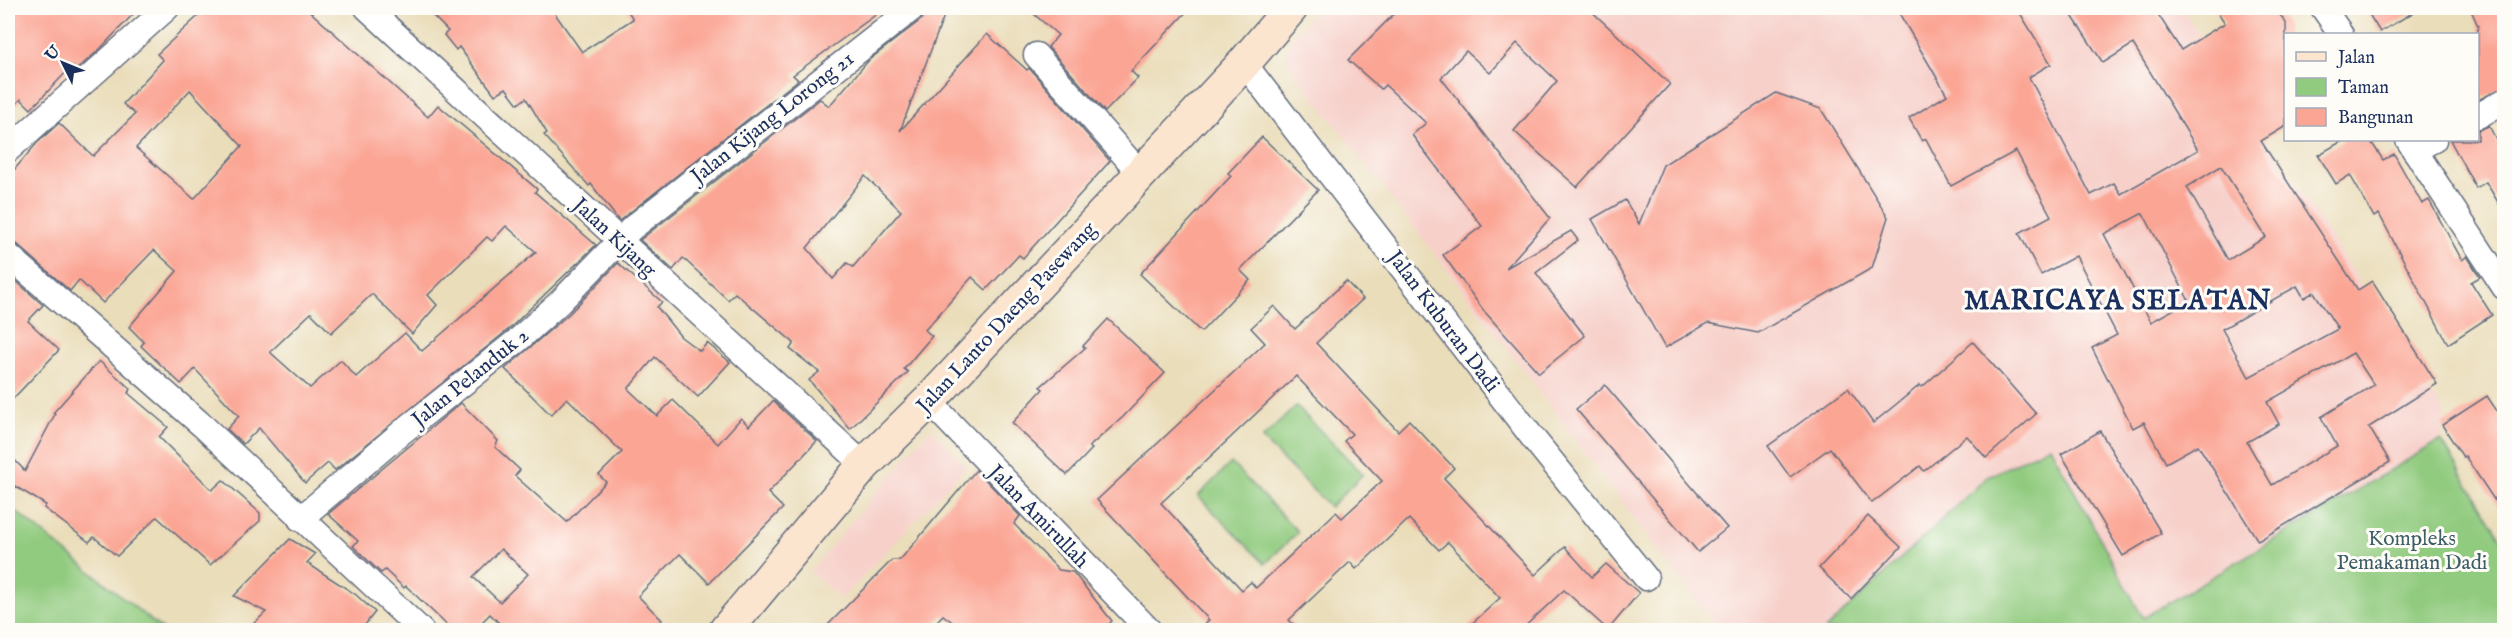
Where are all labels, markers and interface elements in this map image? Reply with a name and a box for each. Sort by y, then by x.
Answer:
north arrow [33,33,93,93]
legend [2284,33,2479,141]
text: U [41,42,66,67]
street label: Jalan Kijang Lorong 21 [684,46,860,192]
text: Jalan [2336,47,2375,70]
text: Taman [2338,77,2389,100]
text: Bangunan [2338,107,2414,130]
street label: Jalan Kijang [565,191,662,284]
street label: Jalan Lanto Daeng Pasewang [910,216,1103,421]
street label: Jalan Kuburan Dadi [1379,244,1505,398]
district label: MARICAYA SELATAN [1964,285,2272,319]
street label: Jalan Pelanduk 2 [405,323,535,435]
street label: Jalan Amirullah [980,458,1094,575]
park label: Kompleks Pemakaman Dadi [2337,526,2487,577]

